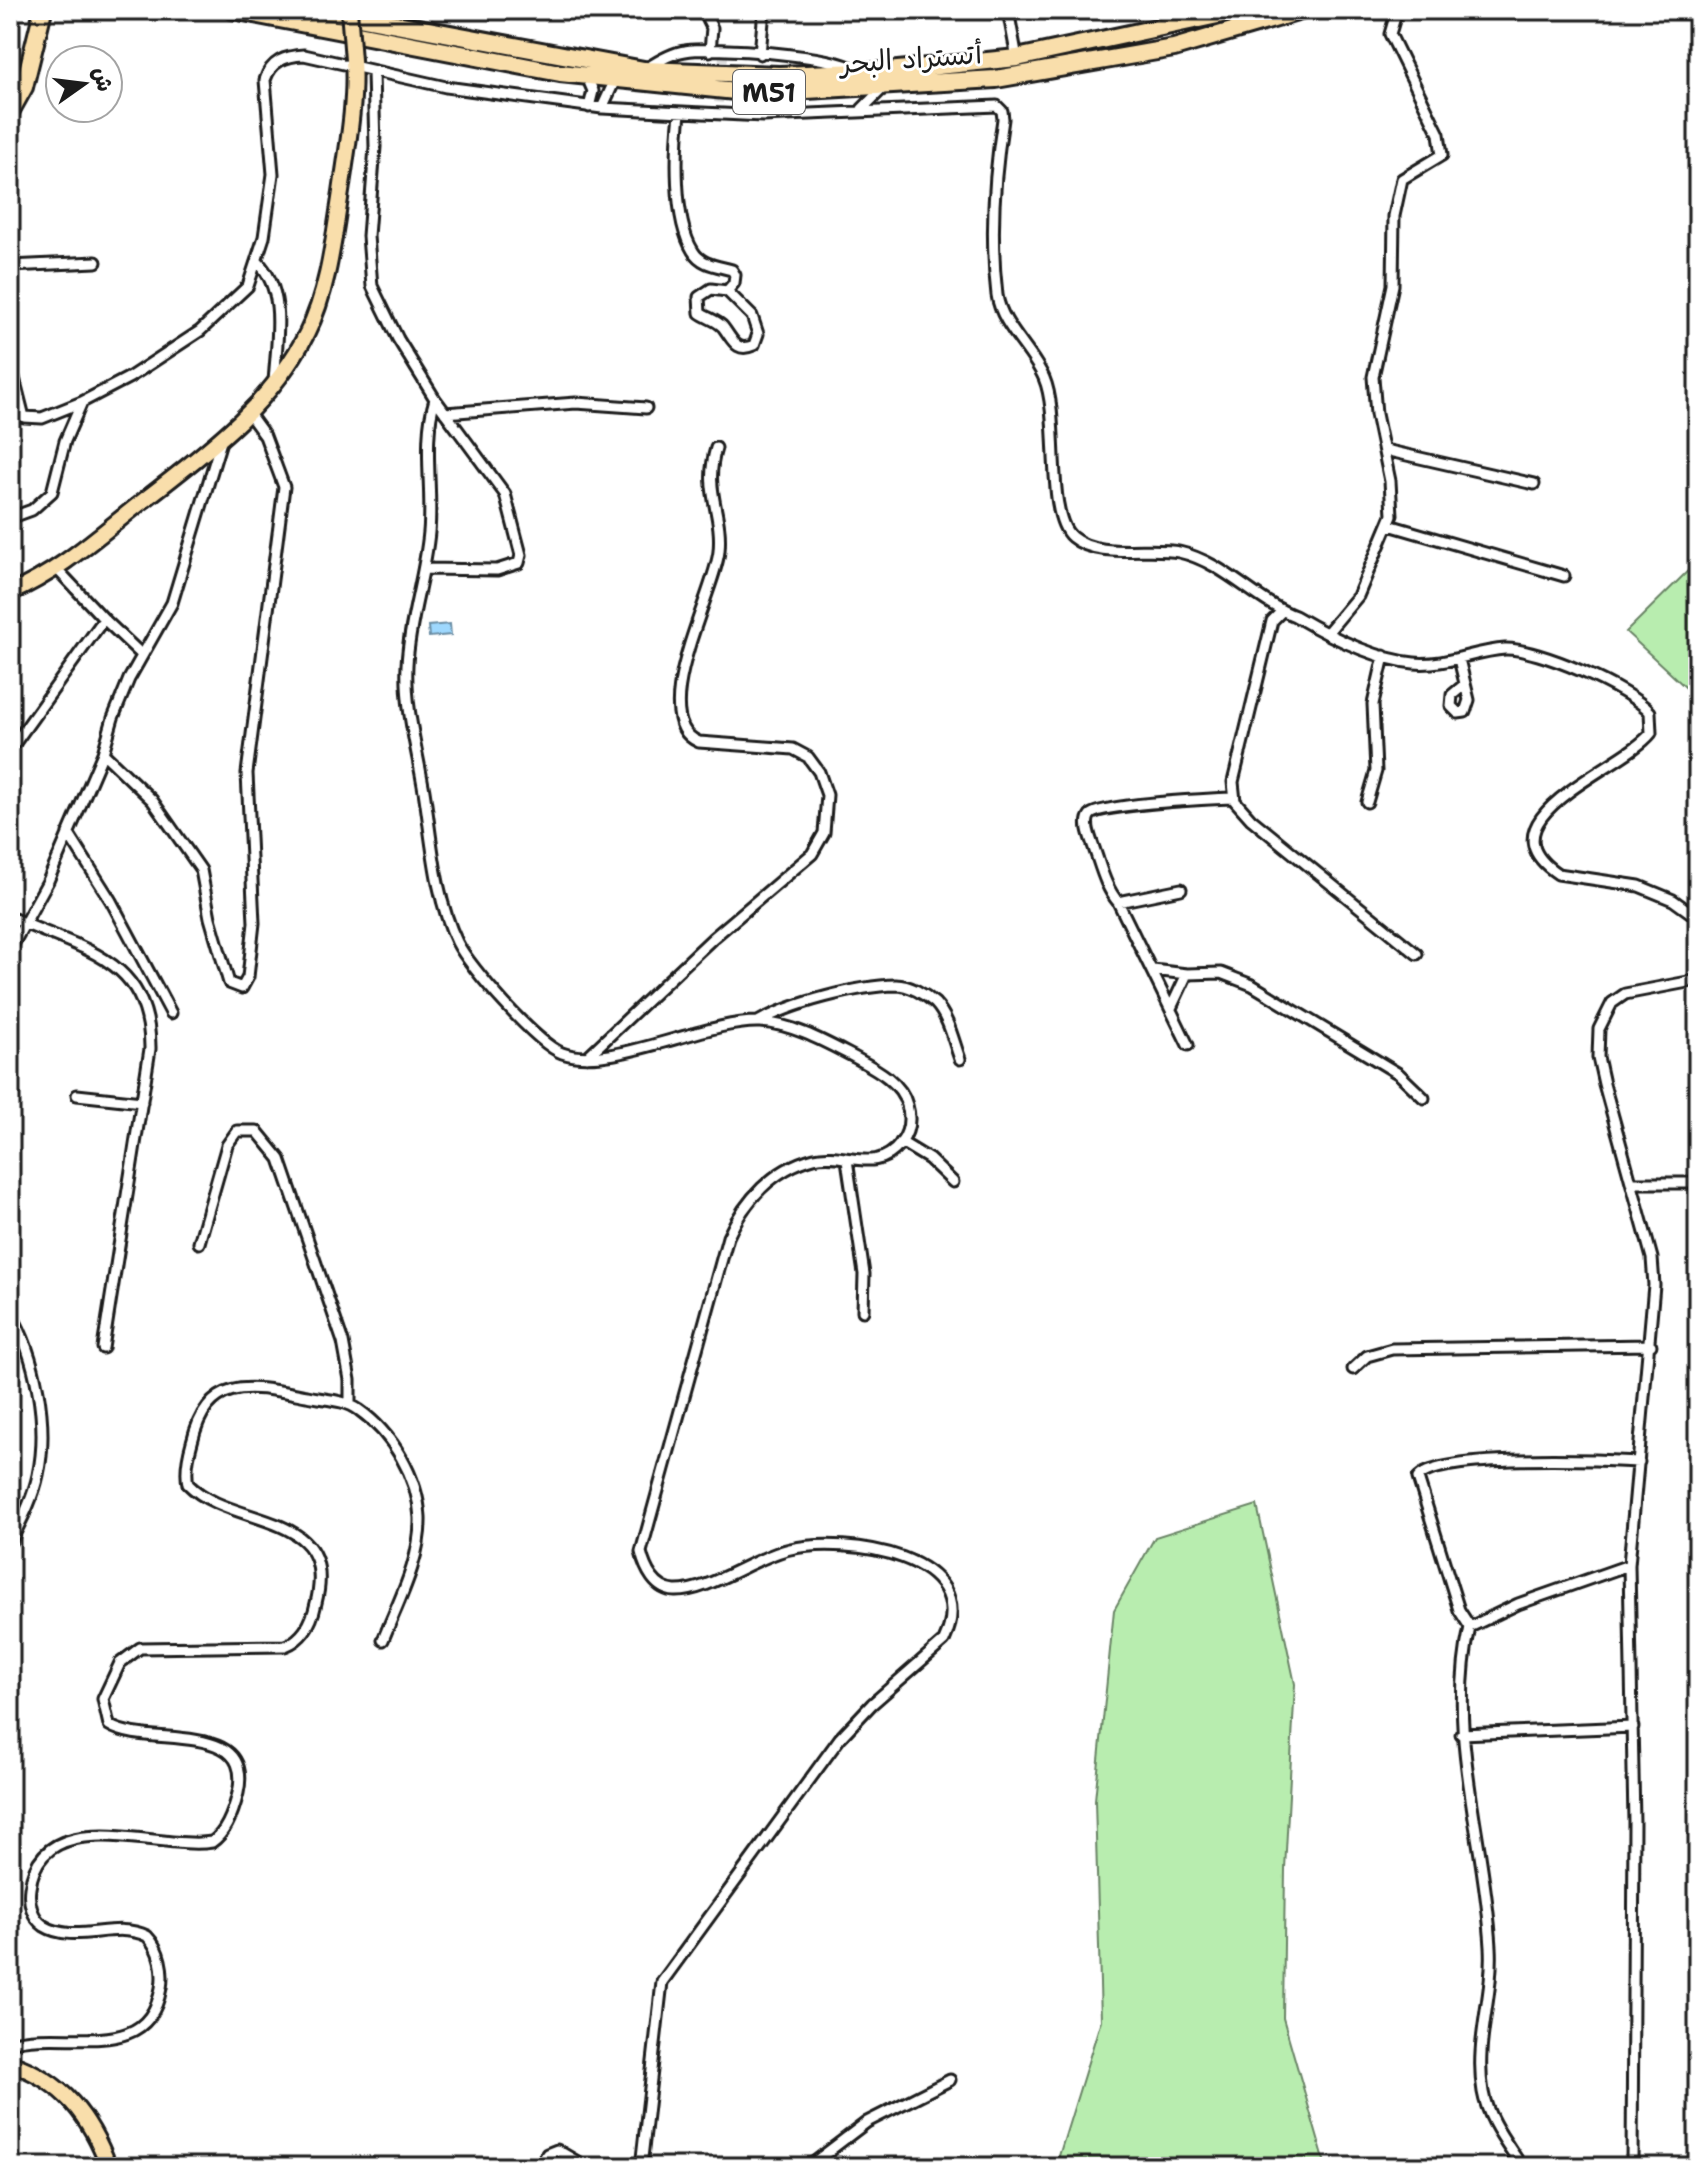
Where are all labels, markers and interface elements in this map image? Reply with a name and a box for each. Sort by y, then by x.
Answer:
street label: أتستراد البحر [837,34,983,82]
north arrow [44,44,124,124]
text: ش [86,64,120,95]
road number: M51 [733,70,805,114]

